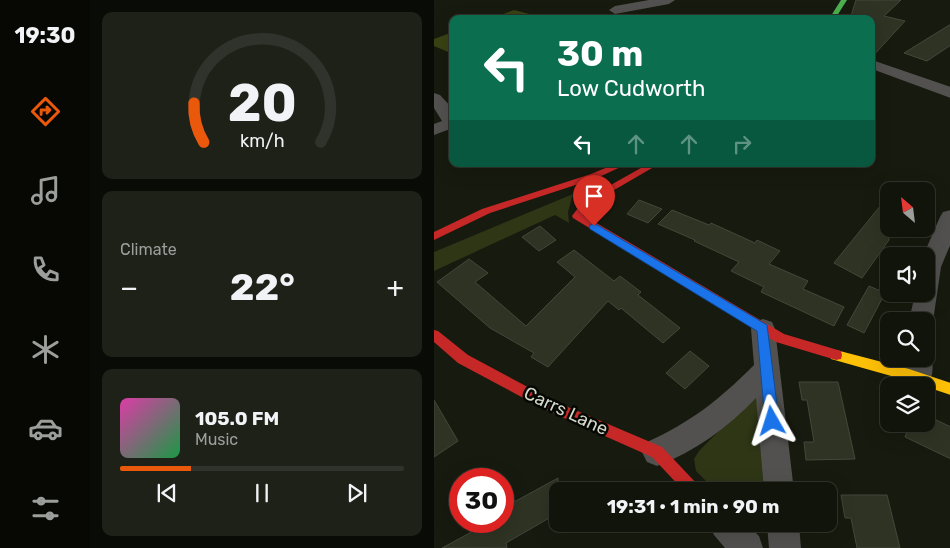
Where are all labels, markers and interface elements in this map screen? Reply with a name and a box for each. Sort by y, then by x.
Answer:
text: 19:30 [15,22,75,49]
text: 30 m [557,33,643,75]
icon: left [474,35,539,100]
text: 20 [227,72,297,134]
text: Low Cudworth [557,75,705,102]
icon: directions [28,94,63,129]
text: km/h [240,130,284,151]
icon: left [569,130,597,158]
icon: ahead [622,130,650,158]
icon: ahead [675,130,703,158]
icon: right [728,130,756,158]
icon: music [28,173,63,208]
pin [573,175,615,226]
icon: arrive [580,182,608,210]
north arrow [880,182,935,238]
map controls [880,182,935,432]
text: Climate [120,240,177,259]
button: sound [880,247,935,302]
icon: phone [28,252,63,287]
text: 22° [230,264,295,310]
text: − [120,271,138,304]
text: + [387,271,404,304]
button: search [880,312,935,367]
icon: climate [28,332,63,367]
button: layers [880,377,935,432]
street label: Carrs Lane [520,382,612,440]
position arrow [745,394,797,446]
text: 105.0 FM [195,407,279,430]
icon: car [28,411,63,446]
text: Music [195,430,238,449]
speed limit sign: 30 [449,468,514,533]
icon: previous [153,479,181,507]
icon: pause [248,479,276,507]
icon: next [343,479,371,507]
icon: filters [28,491,63,526]
text: 19:31 · 1 min · 90 m [607,495,779,518]

